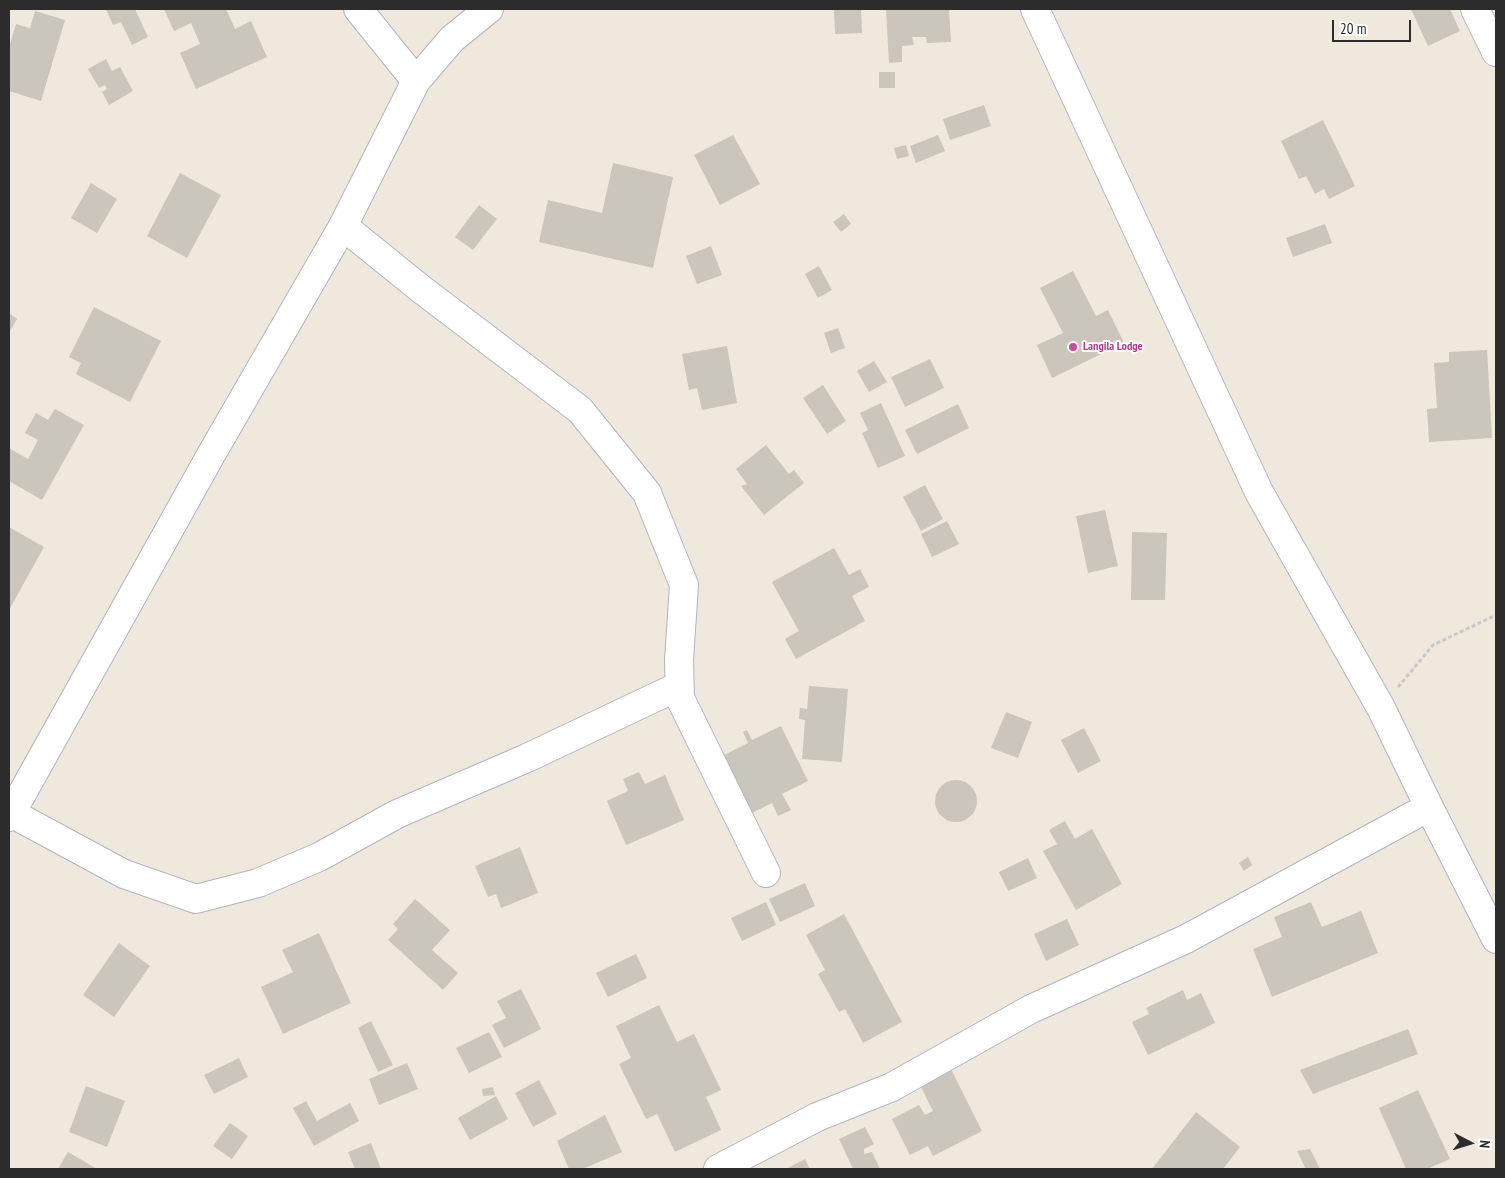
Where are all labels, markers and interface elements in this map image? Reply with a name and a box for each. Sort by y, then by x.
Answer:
scale bar [1335,10,1414,42]
text: 20 m [1340,19,1366,38]
place label: Langila Lodge [1083,340,1143,354]
marker: Langila Lodge [1067,341,1079,353]
north arrow [1445,1118,1495,1168]
text: N [1476,1140,1494,1149]

